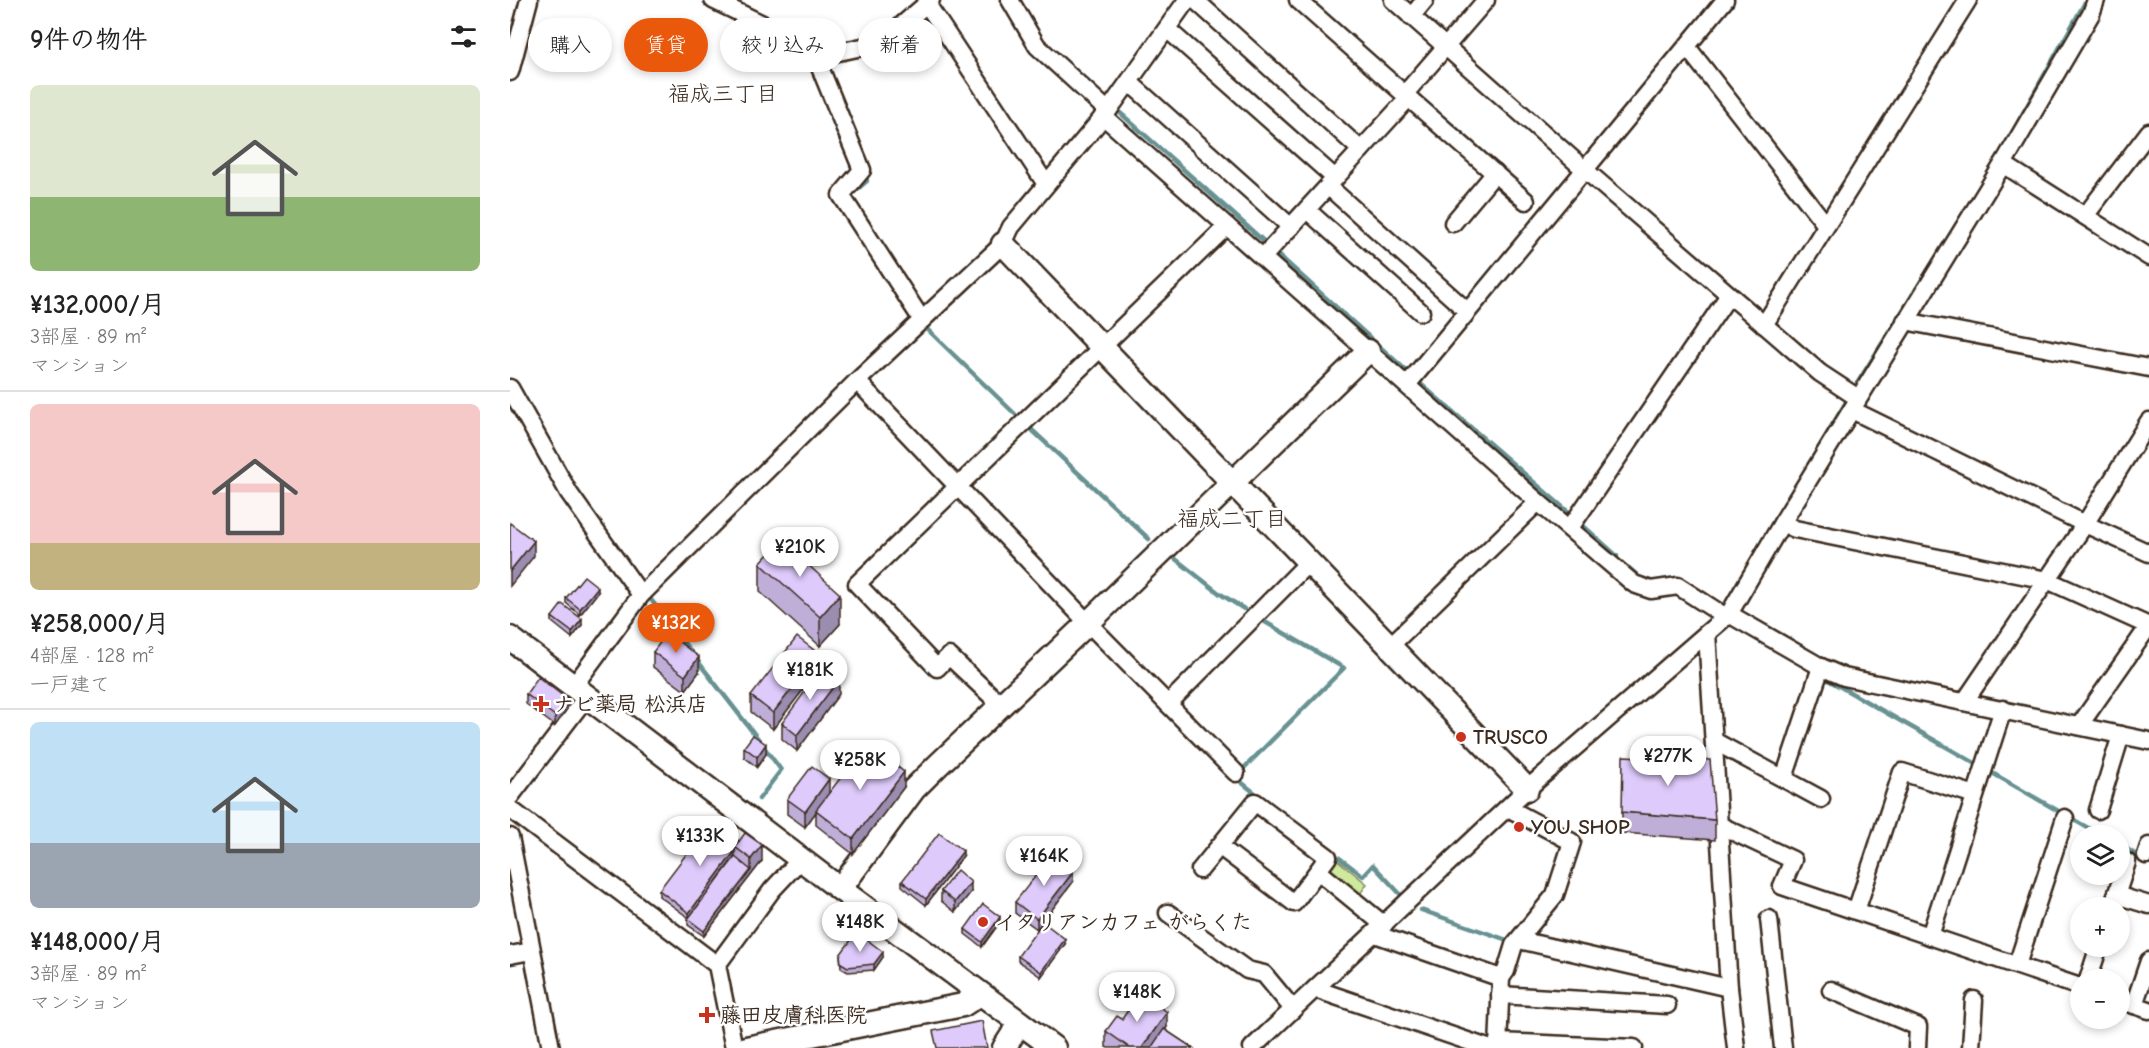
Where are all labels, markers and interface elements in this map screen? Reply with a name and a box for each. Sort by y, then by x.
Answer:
chip: 購入 [528,18,612,72]
chip: 賃貸 [624,18,708,72]
chip: 絞り込み [720,18,846,72]
chip: 新着 [858,18,942,72]
icon: filters [447,20,480,53]
text: 9件の物件 [30,25,148,55]
district label: 福成三丁目 [668,81,778,107]
icon: home [201,124,309,232]
text: ¥132,000/月 [30,290,166,320]
text: 3部屋 · 89 m² [30,325,146,348]
text: マンション [30,354,129,377]
icon: home [201,443,309,551]
district label: 福成二丁目 [1177,506,1287,532]
pin: ¥210K [758,527,842,578]
text: ¥210K [775,535,825,558]
pin: ¥132K [634,603,718,654]
text: ¥258,000/月 [30,609,170,639]
text: ¥132K [652,611,700,634]
text: 4部屋 · 128 m² [30,644,153,667]
pin: ¥181K [768,650,852,701]
text: ¥181K [786,658,834,681]
text: 一戸建て [30,673,110,696]
place label: ナビ薬局 松浜店 [553,692,707,716]
marker: ナビ薬局 松浜店 [534,697,548,711]
place label: TRUSCO [1473,725,1548,749]
marker: TRUSCO [1454,730,1468,744]
pin: ¥277K [1626,736,1710,787]
pin: ¥258K [818,740,902,791]
text: ¥277K [1644,744,1692,767]
text: ¥258K [834,748,886,771]
icon: home [201,761,309,869]
place label: YOU SHOP [1531,815,1630,839]
pin: ¥133K [658,816,742,867]
marker: YOU SHOP [1512,820,1526,834]
text: ¥133K [676,824,724,847]
map controls [2070,825,2130,1029]
button: layers [2070,825,2130,885]
pin: ¥164K [1002,836,1086,887]
text: ¥164K [1020,844,1068,867]
button: + [2070,897,2130,957]
pin: ¥148K [818,902,902,953]
text: ¥148K [836,910,884,933]
place label: イタリアンカフェ がらくた [995,910,1252,934]
marker: イタリアンカフェ がらくた [976,915,990,929]
text: ¥148,000/月 [30,927,165,957]
text: 3部屋 · 89 m² [30,962,146,985]
button: − [2070,969,2130,1029]
pin: ¥148K [1095,972,1179,1023]
text: ¥148K [1113,980,1161,1003]
text: マンション [30,991,129,1014]
place label: 藤田皮膚科医院 [720,1003,867,1027]
marker: 藤田皮膚科医院 [698,1006,716,1024]

